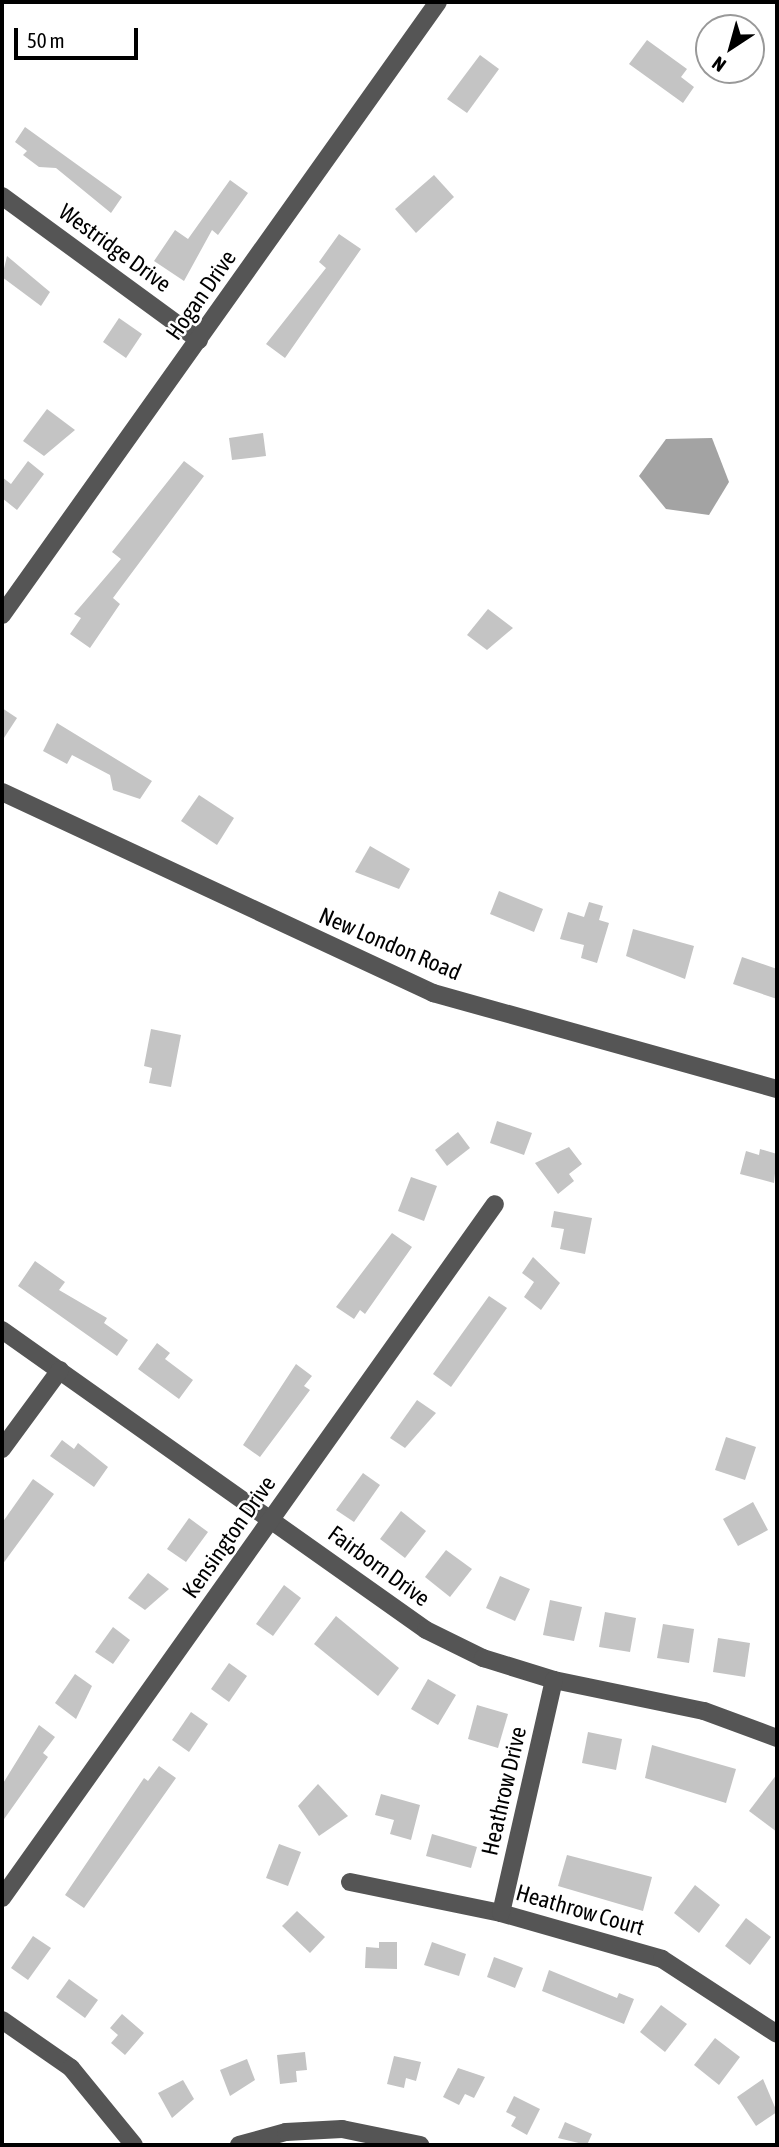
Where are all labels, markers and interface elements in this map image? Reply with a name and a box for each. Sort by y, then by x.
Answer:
scale bar [18,14,142,58]
north arrow [695,14,765,84]
text: 50 m [27,28,65,52]
text: N [708,52,730,77]
street label: Westridge Drive [54,198,176,298]
street label: Hogan Drive [160,245,242,345]
street label: New London Road [315,902,465,986]
street label: Kensington Drive [177,1471,281,1603]
street label: Fairborn Drive [323,1520,435,1612]
street label: Heathrow Drive [476,1724,532,1858]
street label: Heathrow Court [513,1879,647,1941]

